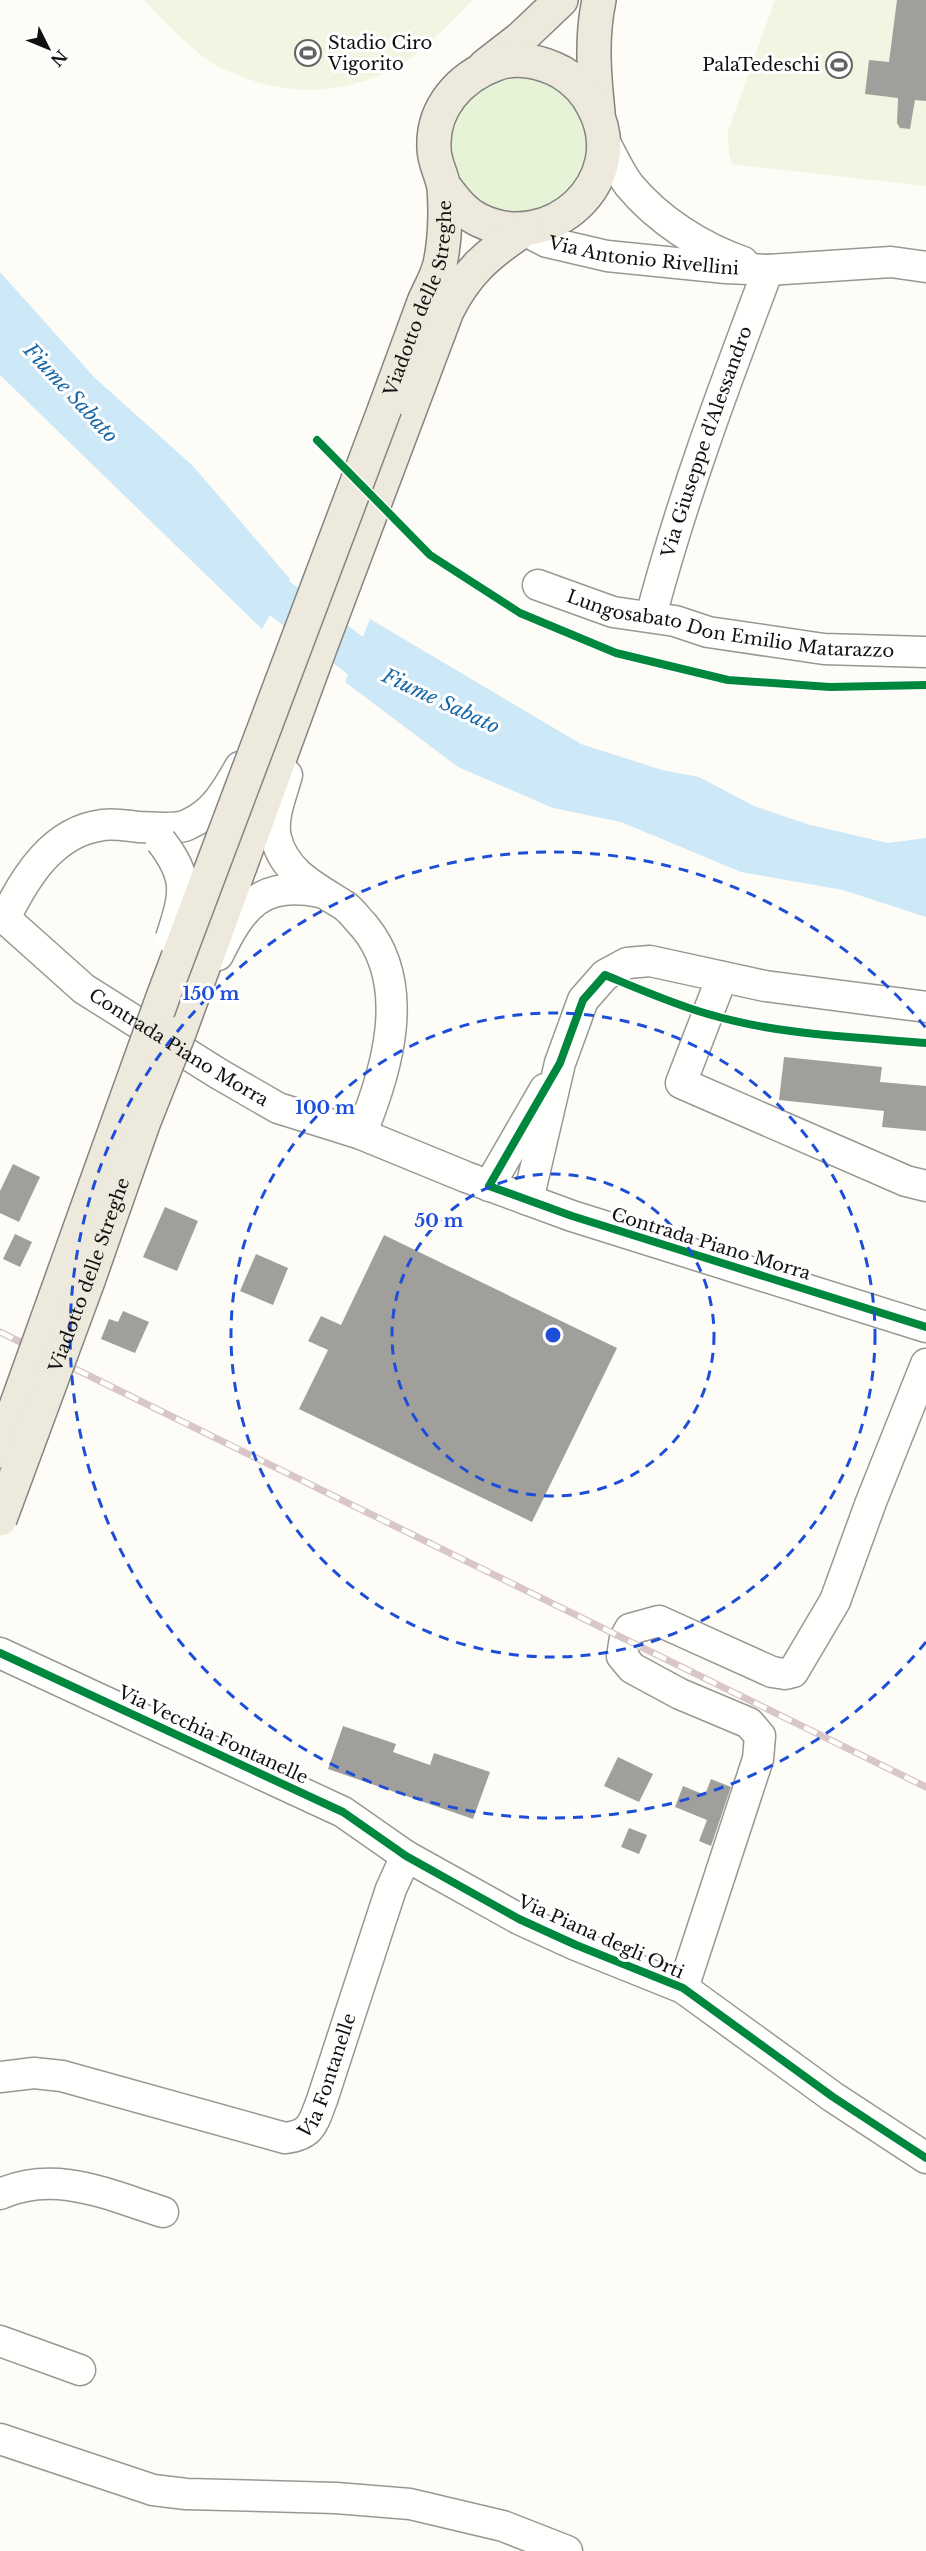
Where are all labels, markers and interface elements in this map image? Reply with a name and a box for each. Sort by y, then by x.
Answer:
north arrow [18,18,78,78]
place label: Stadio Ciro Vigorito [327,32,432,75]
sports icon: Stadio Ciro Vigorito [293,38,323,68]
text: N [47,46,71,71]
sports icon: PalaTedeschi [824,50,854,80]
place label: PalaTedeschi [702,54,820,76]
street label: Viadotto delle Streghe [379,200,456,400]
street label: Via Antonio Rivellini [545,231,740,280]
street label: Via Giuseppe d'Alessandro [657,323,757,561]
water label: Fiume Sabato [18,338,123,448]
street label: Lungosabato Don Emilio Matarazzo [564,585,895,662]
water label: Fiume Sabato [377,663,504,739]
text: 150 m [183,983,240,1005]
street label: Contrada Piano Morra [85,984,273,1111]
text: 100 m [295,1097,355,1119]
street label: Viadotto delle Streghe [44,1175,134,1376]
street label: Contrada Piano Morra [609,1203,813,1285]
text: 50 m [415,1210,464,1232]
centre of rings [543,1325,563,1345]
street label: Via Vecchia Fontanelle [114,1681,311,1789]
street label: Via Piana degli Orti [513,1890,688,1984]
street label: Via Fontanelle [293,2010,361,2144]

